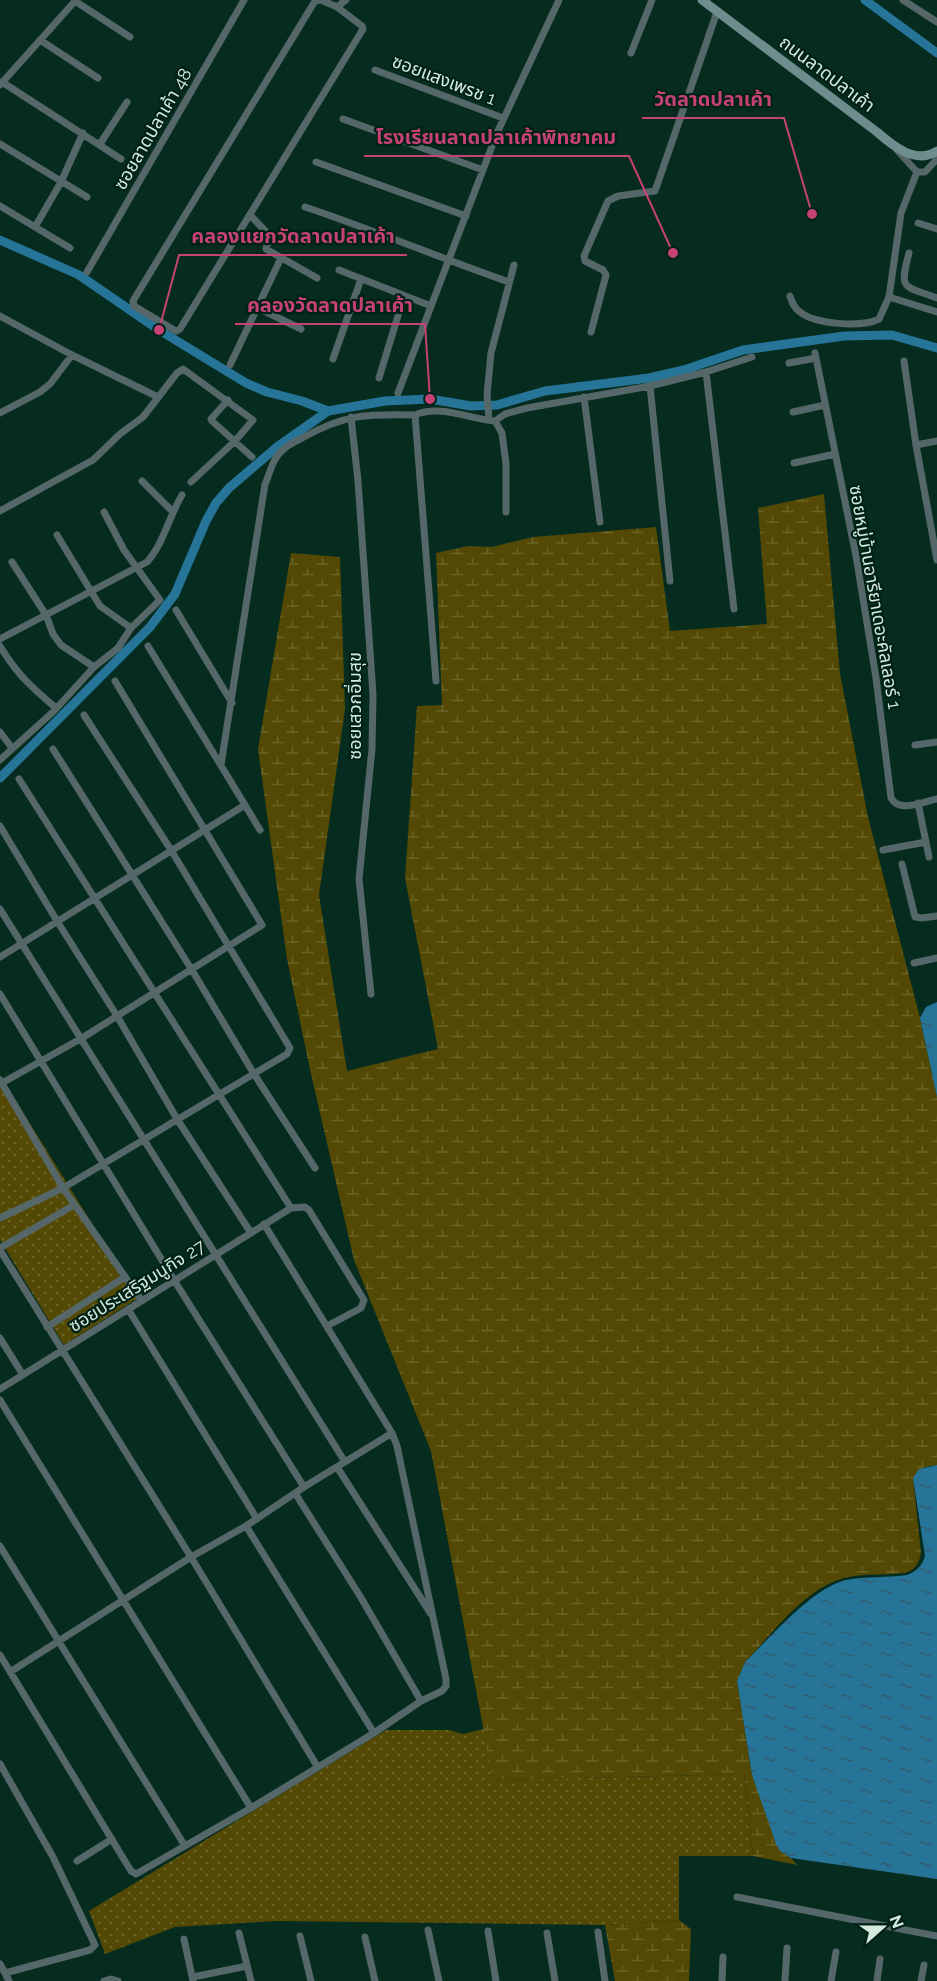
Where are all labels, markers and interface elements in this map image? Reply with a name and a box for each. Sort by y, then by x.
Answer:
street label: ถนนลาดปลาเค้า [776,31,879,116]
street label: ซอยแสงเพรช 1 [389,50,499,109]
street label: ซอยลาดปลาเค้า 48 [109,64,196,193]
callout: วัดลาดปลาเค้า [642,80,784,118]
text: วัดลาดปลาเค้า [654,87,772,111]
callout: โรงเรียนลาดปลาเค้าพิทยาคม [364,118,629,156]
text: โรงเรียนลาดปลาเค้าพิทยาคม [376,125,616,149]
callout: คลองแยกวัดลาดปลาเค้า [179,217,407,255]
text: คลองแยกวัดลาดปลาเค้า [191,224,395,248]
callout: คลองวัดลาดปลาเค้า [235,286,425,324]
text: คลองวัดลาดปลาเค้า [247,293,413,317]
street label: ซอยหมู่บ้านอารียาเดอะคัลเลอร์ 1 [843,483,906,711]
street label: ซอยเสวกอิ่มสุข [343,652,366,760]
street label: ซอยประเสริฐมนูกิจ 27 [65,1235,210,1338]
north arrow [853,1897,913,1957]
text: N [885,1913,908,1931]

